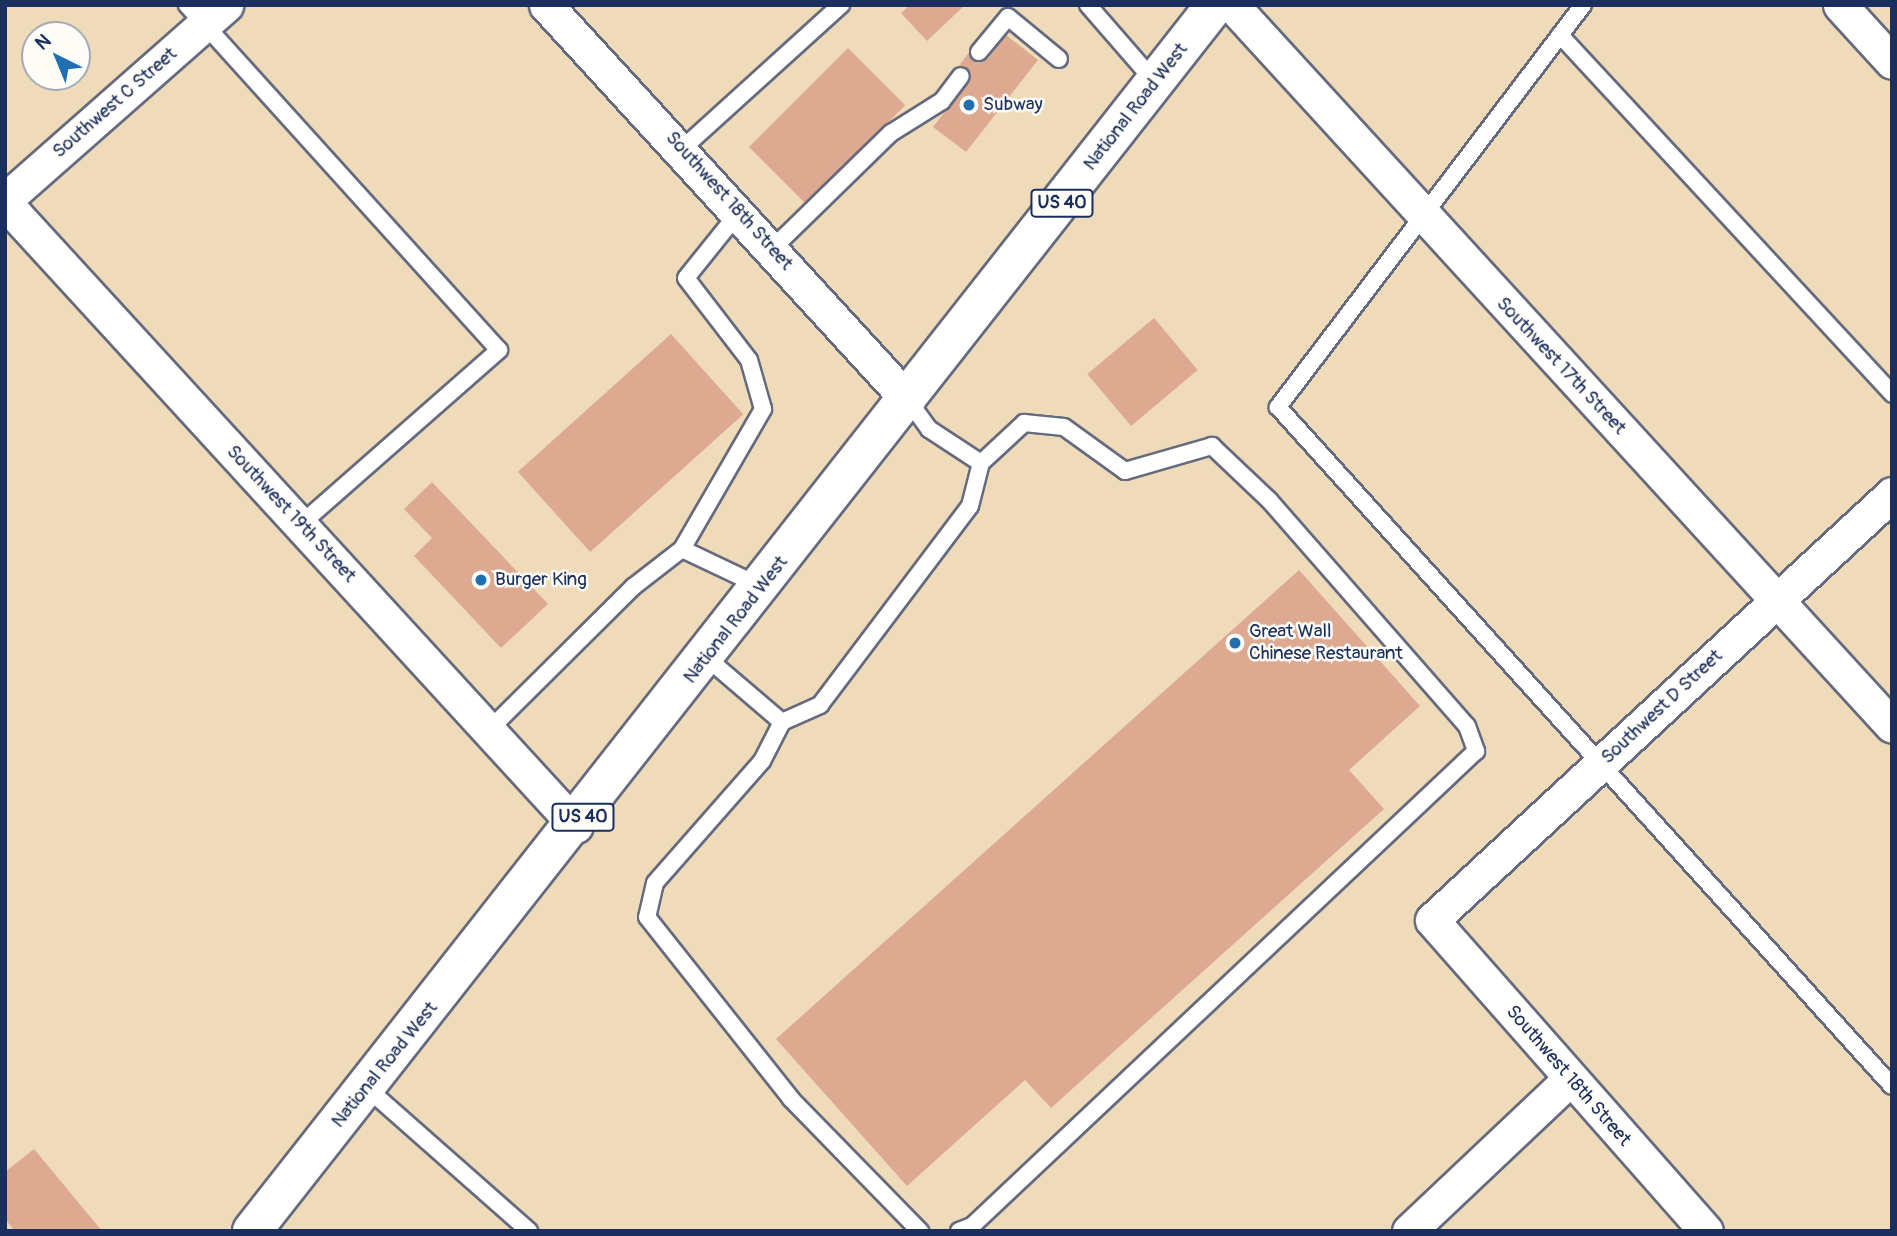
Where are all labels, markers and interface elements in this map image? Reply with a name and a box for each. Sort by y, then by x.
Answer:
north arrow [21,21,91,91]
text: N [30,29,56,55]
street label: National Road West [1079,39,1193,175]
street label: Southwest C Street [48,43,182,163]
place label: Subway [983,94,1043,116]
marker: Subway [961,97,977,113]
street label: Southwest 18th Street [661,127,797,275]
road number: US 40 [1029,188,1095,218]
street label: Southwest 17th Street [1491,293,1631,439]
street label: Southwest 19th Street [222,441,360,587]
street label: National Road West [679,552,793,688]
place label: Burger King [495,569,587,591]
marker: Burger King [473,572,489,588]
place label: Great Wall Chinese Restaurant [1249,621,1403,665]
marker: Great Wall Chinese Restaurant [1227,635,1243,651]
street label: Southwest D Street [1597,645,1727,769]
road number: US 40 [550,802,616,832]
street label: National Road West [327,997,443,1133]
street label: Southwest 18th Street [1501,1001,1635,1151]

